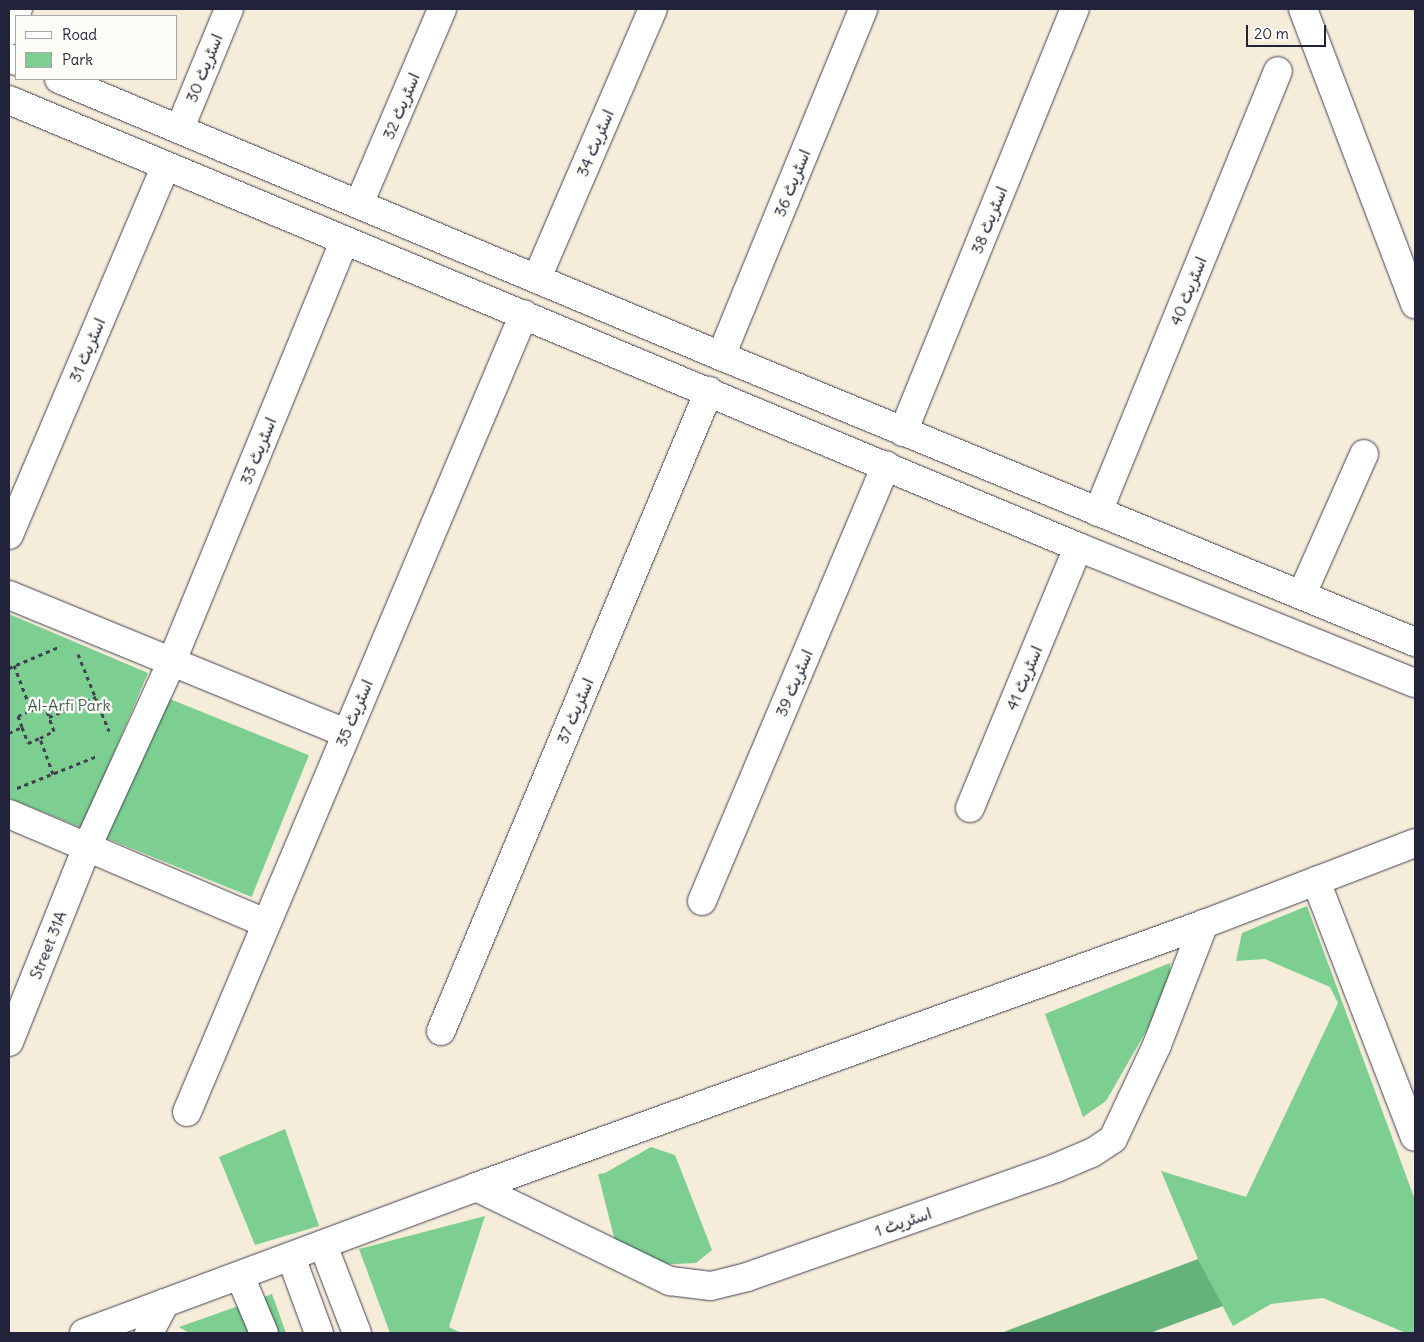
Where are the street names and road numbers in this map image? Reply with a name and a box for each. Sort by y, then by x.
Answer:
street label: اسٹریٹ 30 [182,31,226,105]
street label: اسٹریٹ 32 [378,70,424,142]
street label: اسٹریٹ 34 [572,107,618,179]
street label: اسٹریٹ 36 [770,147,814,219]
street label: اسٹریٹ 38 [967,184,1011,256]
street label: اسٹریٹ 40 [1166,254,1210,328]
street label: اسٹریٹ 31 [65,315,109,385]
street label: اسٹریٹ 33 [236,415,280,487]
street label: اسٹریٹ 41 [1002,643,1046,713]
street label: اسٹریٹ 39 [771,647,817,719]
street label: اسٹریٹ 37 [553,675,597,747]
street label: اسٹریٹ 35 [331,677,377,749]
street label: Street 31A [26,908,70,982]
street label: اسٹریٹ 1 [872,1203,934,1241]

